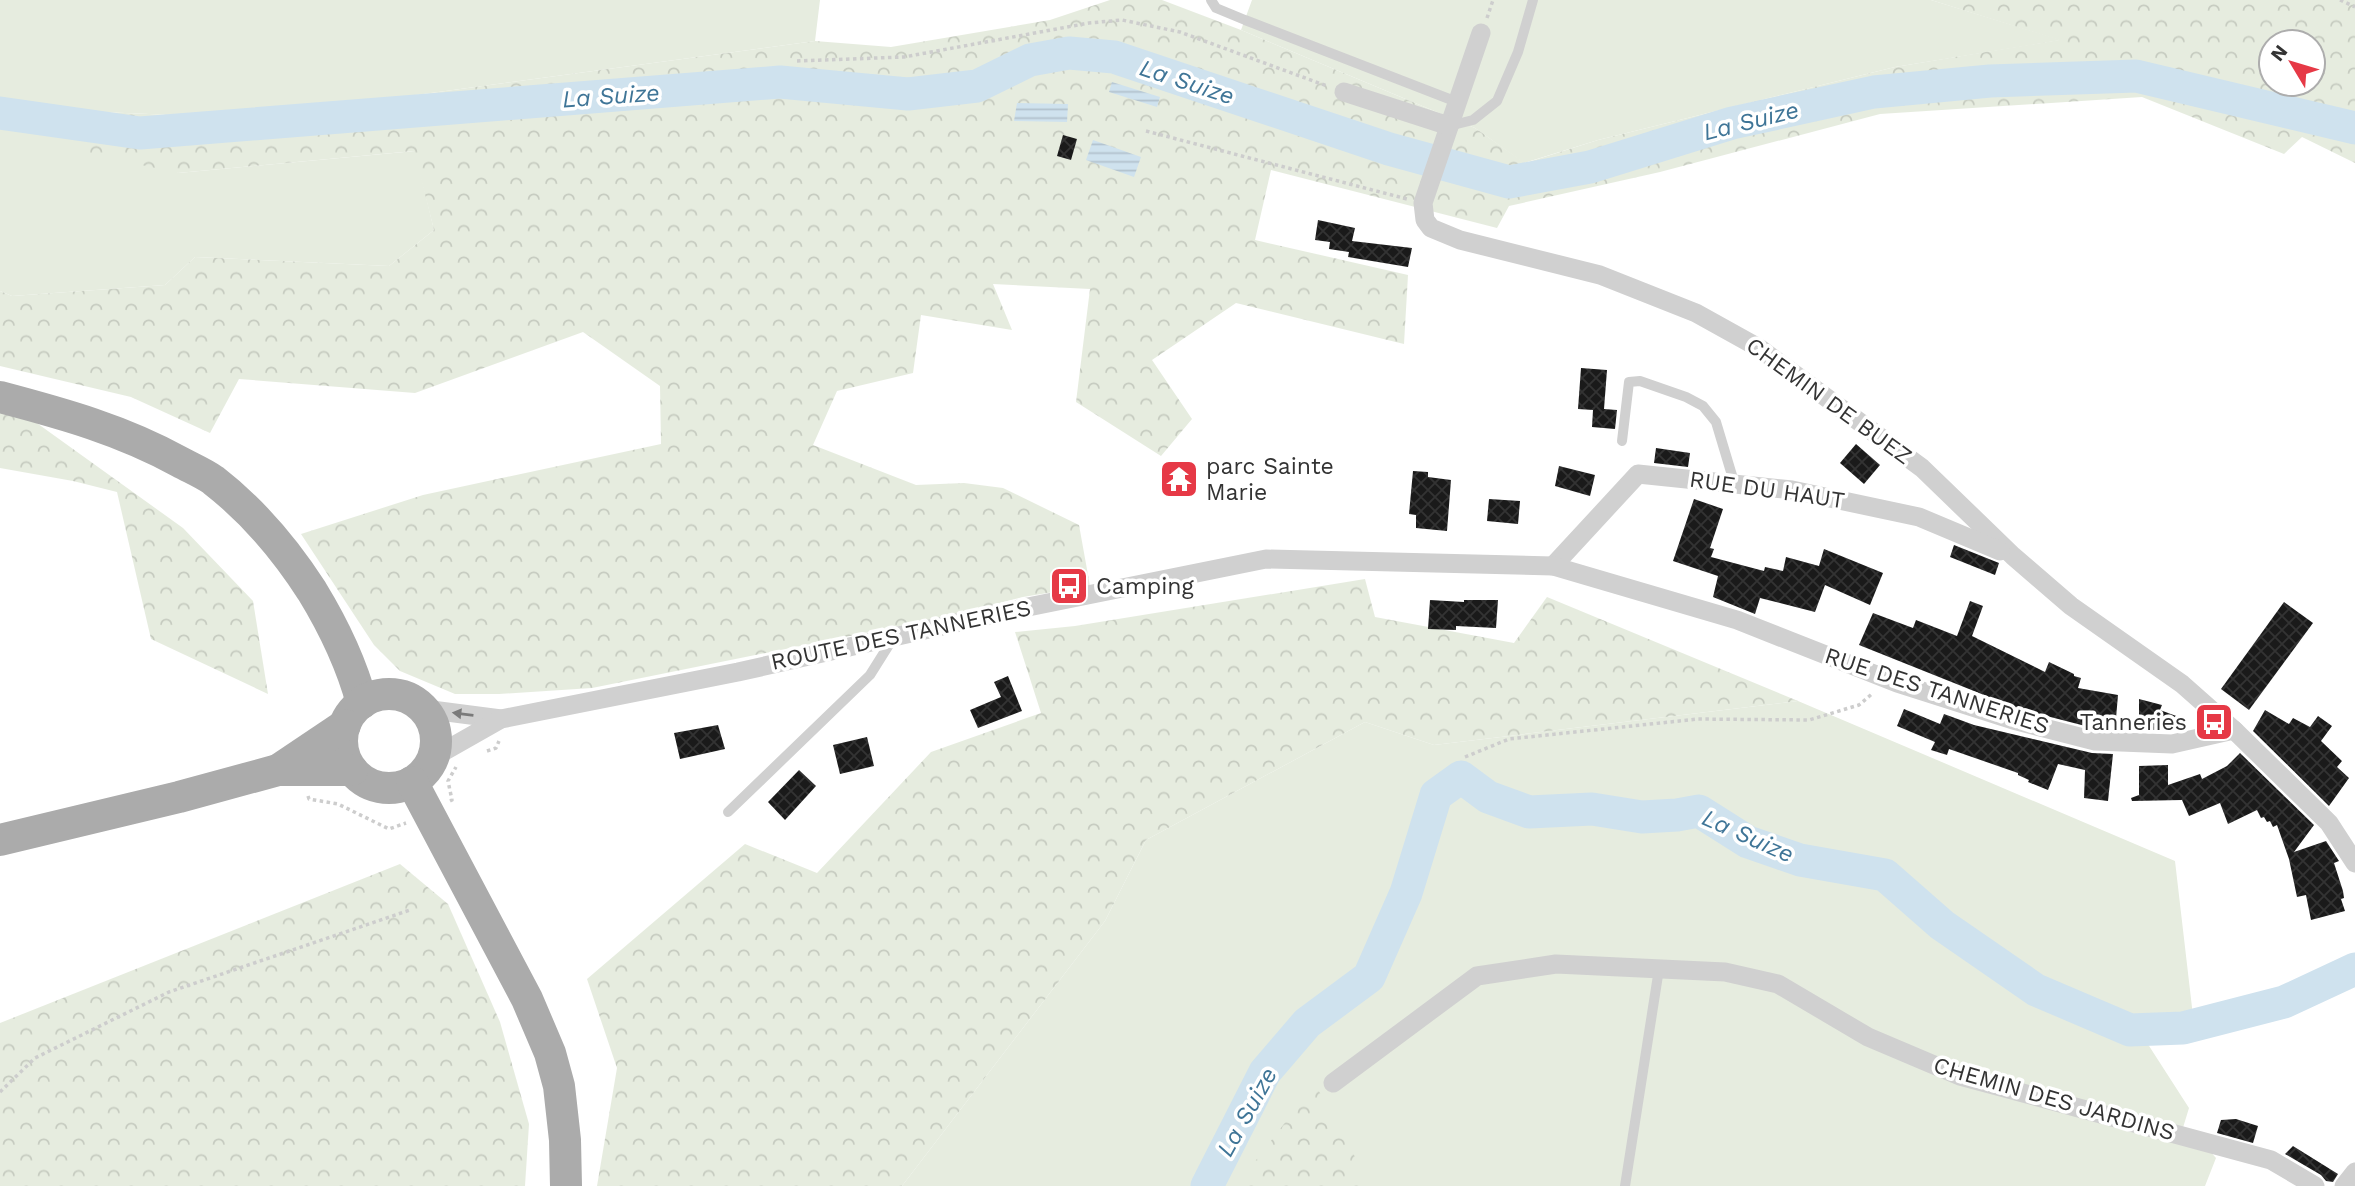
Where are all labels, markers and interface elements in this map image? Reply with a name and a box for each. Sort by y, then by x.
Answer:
north arrow [2257,28,2327,98]
text: N [2266,40,2292,65]
water label: La Suize [1136,54,1238,110]
water label: La Suize [561,79,661,113]
water label: La Suize [1700,96,1802,146]
street label: CHEMIN DE BUEZ [1741,332,1917,470]
place label: parc Sainte Marie [1206,453,1334,506]
temple icon: parc Sainte Marie [1158,458,1200,500]
street label: RUE DU HAUT [1688,466,1846,514]
bus stop icon: Camping [1048,565,1090,607]
place label: Camping [1096,573,1194,600]
street label: ROUTE DES TANNERIES [768,594,1034,676]
street label: RUE DES TANNERIES [1821,642,2053,740]
bus stop icon: Tanneries [2193,701,2235,743]
one-way arrow [451,708,473,719]
place label: Tanneries [2080,709,2187,736]
water label: La Suize [1698,803,1798,869]
street label: CHEMIN DES JARDINS [1930,1052,2178,1146]
water label: La Suize [1211,1062,1283,1162]

